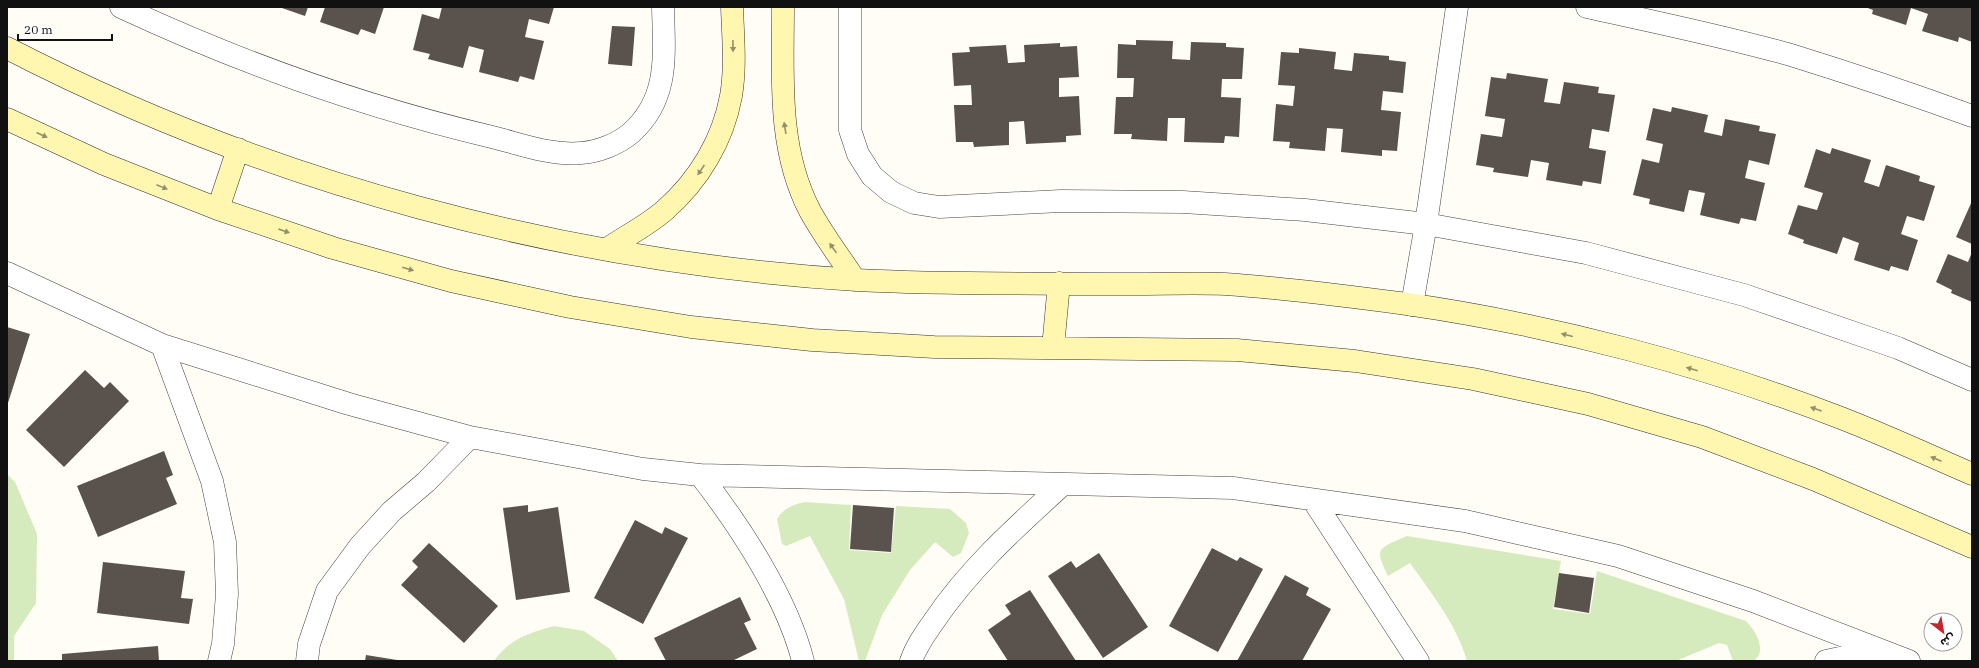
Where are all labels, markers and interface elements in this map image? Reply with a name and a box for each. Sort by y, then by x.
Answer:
scale bar [18,16,112,42]
text: 20 m [24,22,53,37]
one-way arrow [730,40,736,53]
one-way arrow [782,122,788,134]
one-way arrow [37,132,48,138]
one-way arrow [697,164,705,175]
one-way arrow [156,184,168,190]
one-way arrow [278,228,290,234]
one-way arrow [829,242,837,253]
one-way arrow [402,266,414,272]
one-way arrow [1561,332,1573,338]
one-way arrow [1686,366,1698,372]
one-way arrow [1810,406,1822,412]
one-way arrow [1931,456,1942,462]
north arrow [1923,612,1963,652]
text: ش [1938,631,1958,650]

